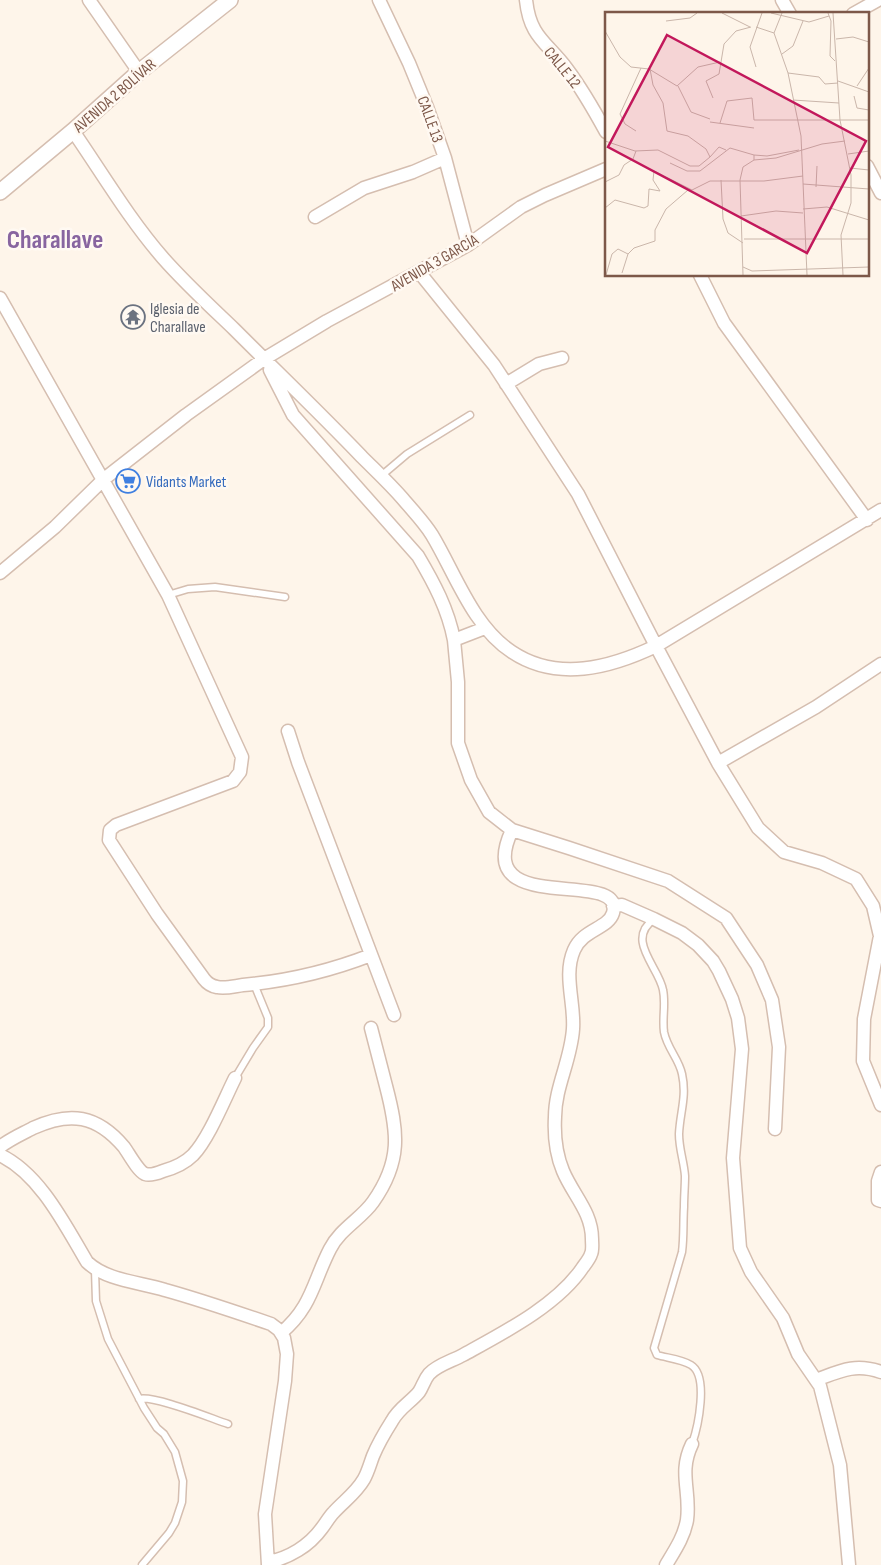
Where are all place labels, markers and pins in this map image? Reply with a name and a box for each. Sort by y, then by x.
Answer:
place label: Iglesia de Charallave [150,300,206,337]
temple icon: Iglesia de Charallave [120,304,146,330]
supermarket icon: Vidants Market [115,468,141,494]
place label: Vidants Market [146,473,227,492]

